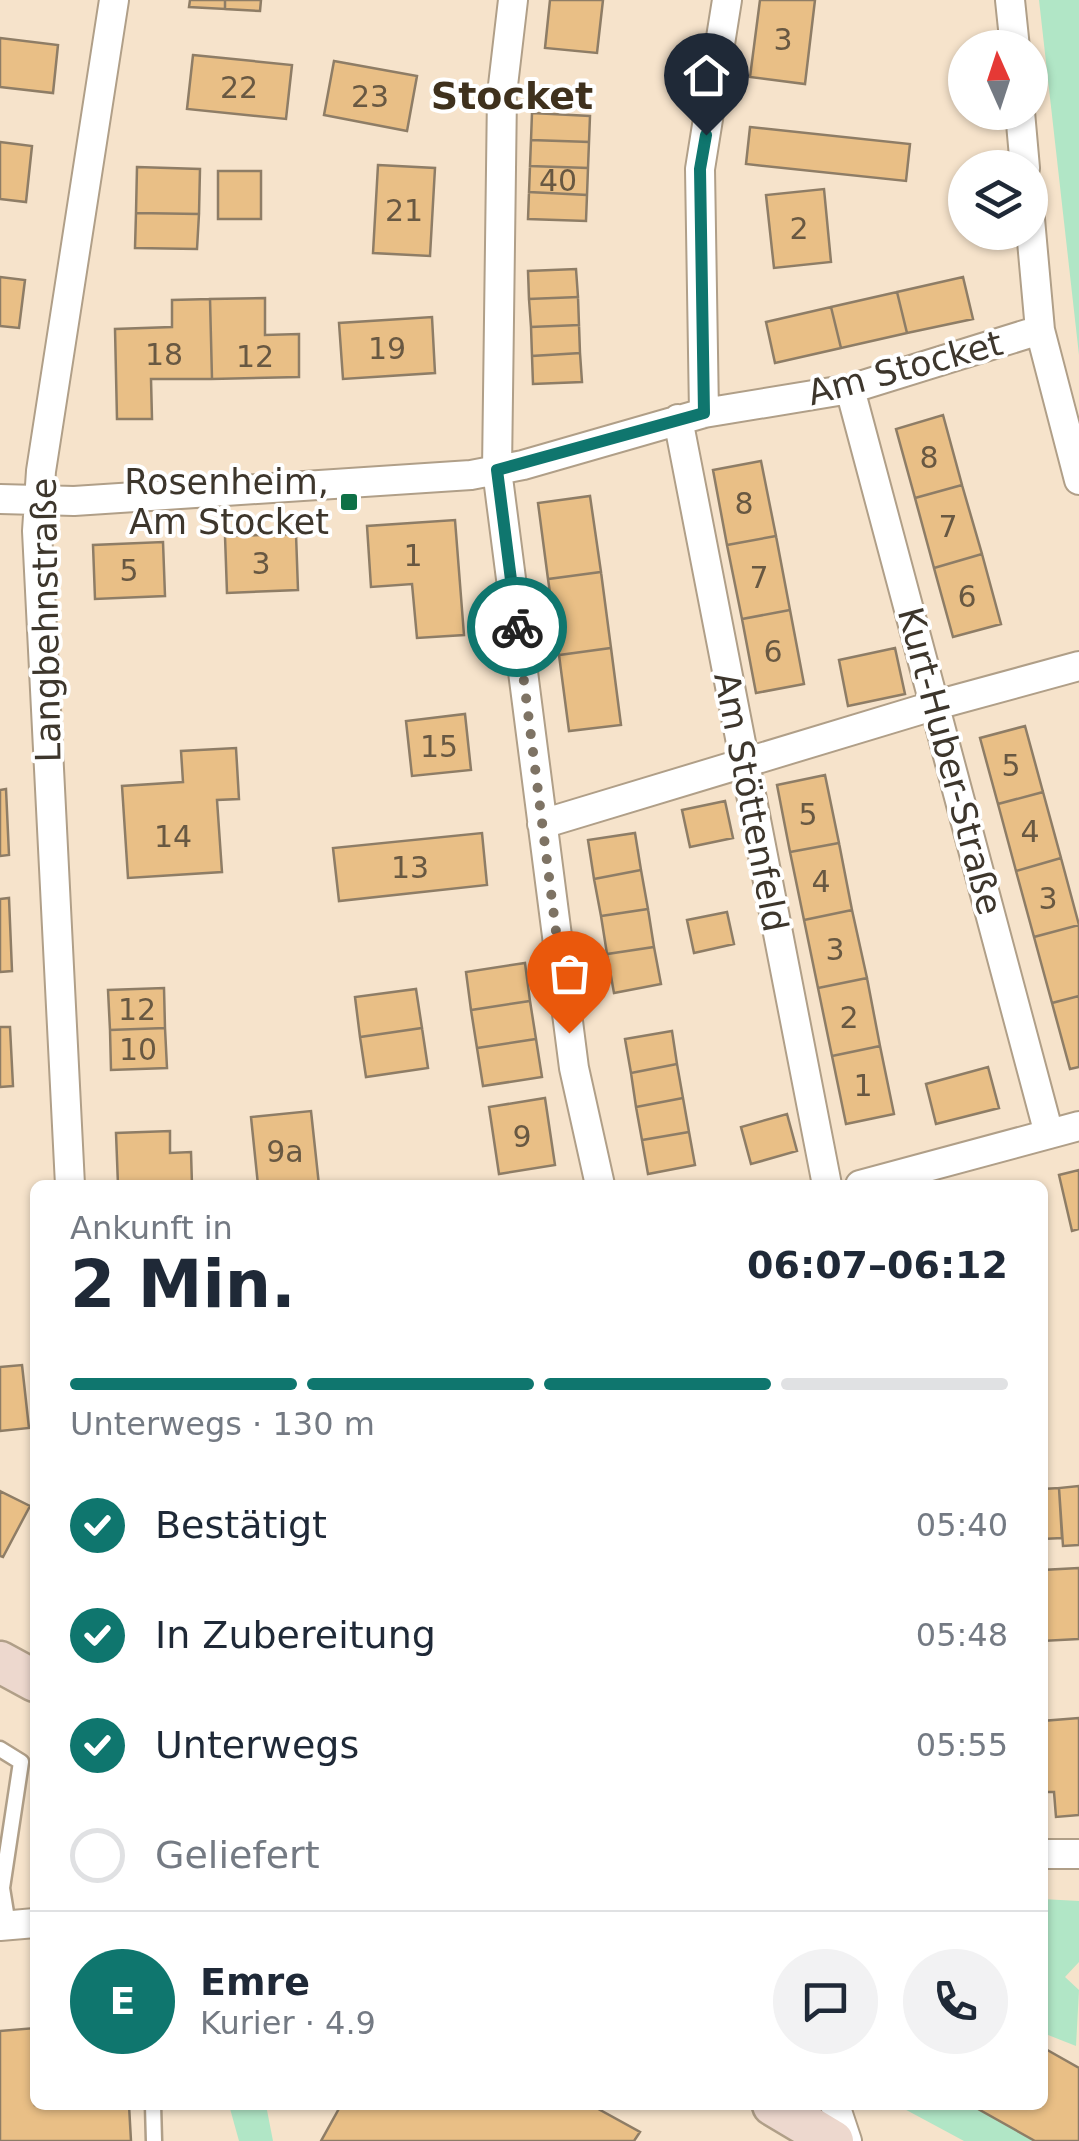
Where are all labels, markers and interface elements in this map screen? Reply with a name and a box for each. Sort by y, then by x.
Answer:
house number: 3 [773,22,793,57]
north arrow [948,30,1048,130]
map controls [948,30,1048,250]
pin [664,33,749,136]
icon: home [679,48,734,103]
house number: 22 [220,70,258,105]
district label: Stocket [431,74,593,118]
house number: 23 [351,79,389,114]
button: layers [948,150,1048,250]
house number: 40 [539,163,577,198]
house number: 21 [385,193,423,228]
house number: 2 [789,211,809,246]
street label: Am Stocket [803,323,1007,413]
house number: 19 [368,331,406,366]
house number: 18 [145,337,183,372]
house number: 12 [236,339,274,374]
house number: 8 [919,440,939,475]
place label: Rosenheim, Am Stocket [124,462,329,542]
street label: Langbehnstraße [24,477,68,763]
house number: 8 [734,486,754,521]
marker: Rosenheim, Am Stocket [338,491,360,513]
house number: 7 [938,509,958,544]
house number: 1 [403,538,423,573]
house number: 3 [251,546,271,581]
house number: 5 [119,553,139,588]
house number: 7 [749,560,769,595]
courier [467,577,567,677]
house number: 6 [957,579,977,614]
icon: bike [490,600,545,655]
street label: Kurt-Huber-Straße [890,603,1010,919]
house number: 6 [763,634,783,669]
street label: Am Stöttenfeld [706,669,796,935]
house number: 15 [420,729,458,764]
house number: 5 [1001,748,1021,783]
house number: 5 [798,797,818,832]
house number: 4 [1020,814,1040,849]
house number: 14 [154,819,192,854]
house number: 13 [391,850,429,885]
house number: 4 [811,864,831,899]
house number: 3 [1038,881,1058,916]
pin [527,931,612,1034]
house number: 3 [825,932,845,967]
icon: bag [542,946,597,1001]
house number: 12 [118,992,156,1027]
house number: 2 [839,1000,859,1035]
house number: 10 [119,1032,157,1067]
house number: 1 [853,1068,873,1103]
house number: 9 [512,1119,532,1154]
house number: 9a [266,1134,304,1169]
text: Ankunft in [70,1209,233,1247]
text: 06:07–06:12 [747,1243,1008,1287]
text: 2 Min. [70,1247,296,1322]
text: Unterwegs · 130 m [70,1405,375,1443]
icon: check [70,1498,125,1553]
text: Bestätigt [155,1503,327,1547]
text: 05:40 [916,1506,1008,1544]
icon: check [70,1608,125,1663]
text: In Zubereitung [155,1613,436,1657]
text: 05:48 [916,1616,1008,1654]
icon: check [70,1718,125,1773]
text: Unterwegs [155,1723,359,1767]
text: 05:55 [916,1726,1008,1764]
text: Geliefert [155,1833,320,1877]
button: chat [773,1949,878,2054]
button: phone [903,1949,1008,2054]
text: Emre [200,1960,310,2004]
text: E [110,1979,135,2023]
text: Kurier · 4.9 [200,2004,376,2042]

